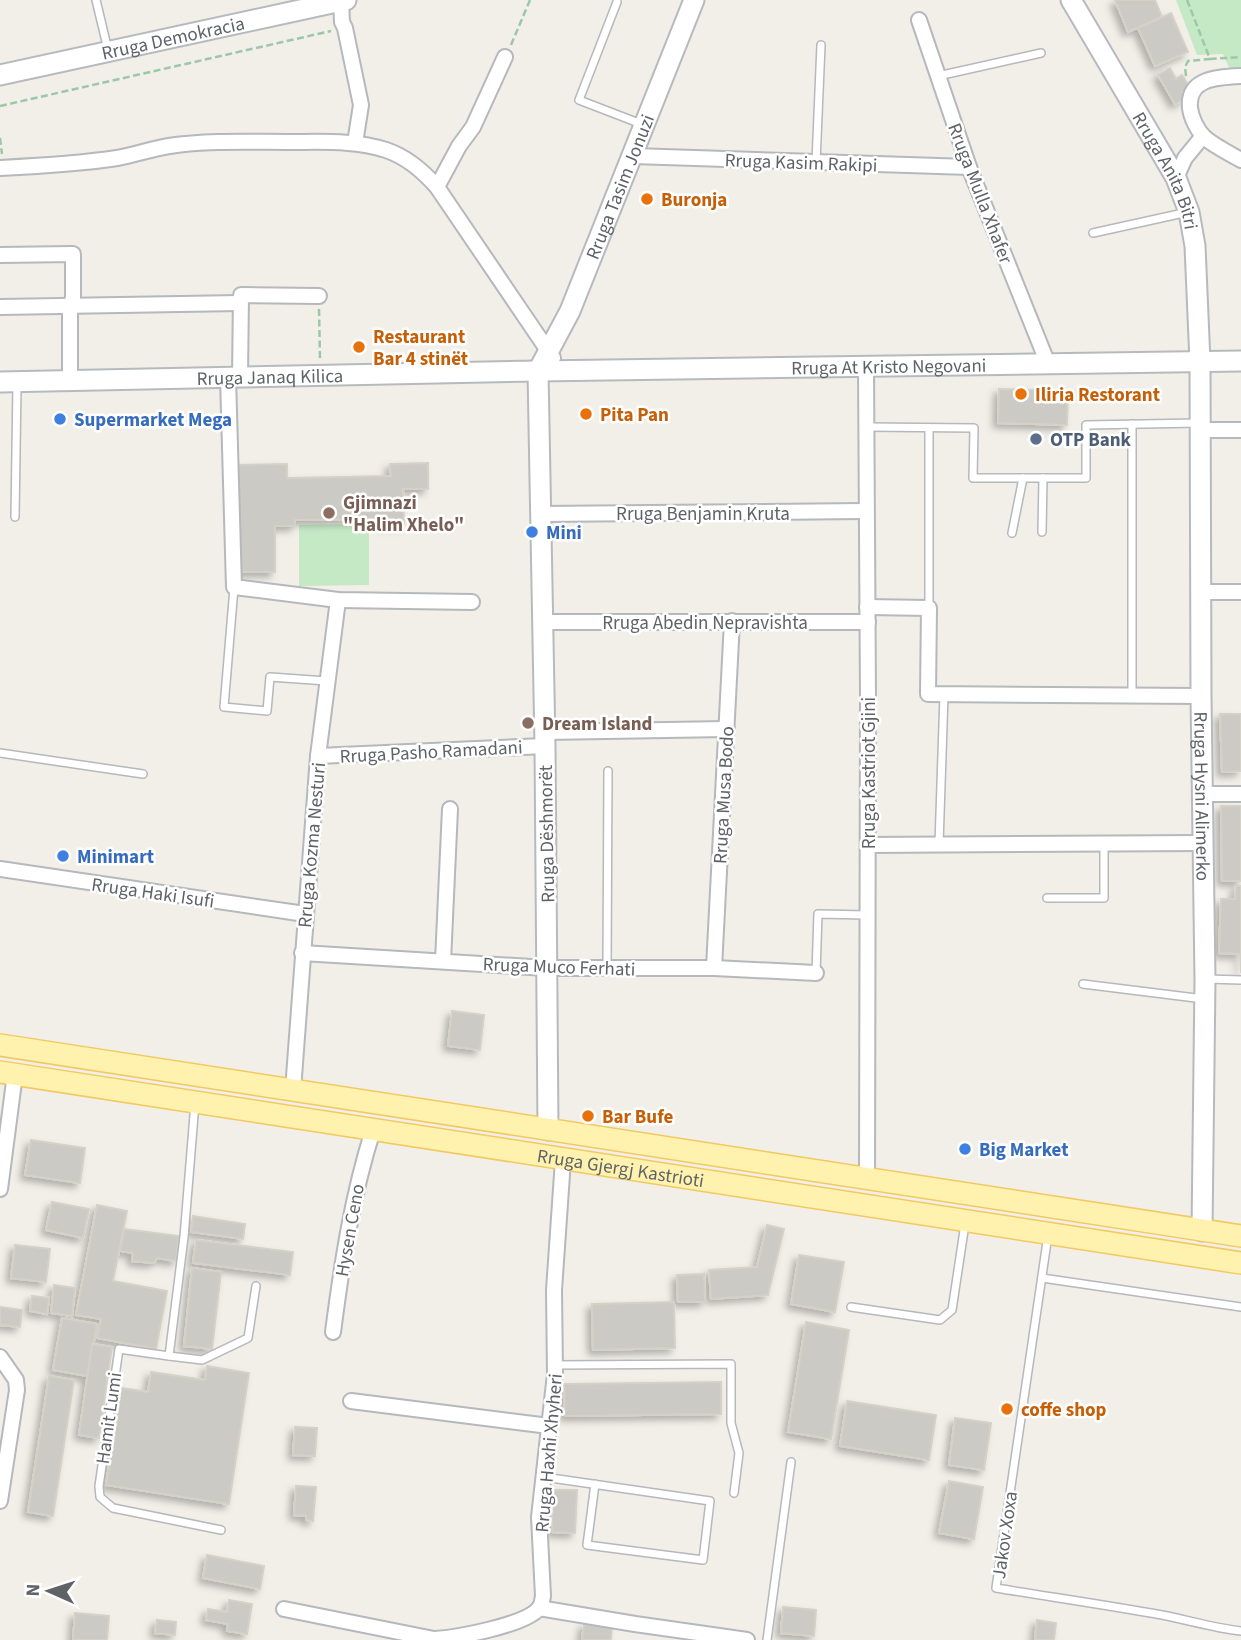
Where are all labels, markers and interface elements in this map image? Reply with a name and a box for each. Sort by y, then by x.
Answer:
street label: Rruga Demokracia [99,10,247,68]
street label: Rruga Anita Bitri [1125,107,1204,232]
street label: Rruga Tasim Jonuzi [580,111,662,264]
street label: Rruga Mulla Xhafer [940,119,1019,268]
street label: Rruga Kasim Rakipi [724,147,878,180]
place label: Buronja [661,187,727,214]
marker: Buronja [639,191,655,207]
place label: Restaurant Bar 4 stinët [373,324,468,373]
marker: Restaurant Bar 4 stinët [351,339,367,355]
street label: Rruga At Kristo Negovani [791,353,987,382]
street label: Rruga Janaq Kilica [196,363,344,393]
place label: Iliria Restorant [1035,382,1160,409]
marker: Iliria Restorant [1013,386,1029,402]
place label: Pita Pan [600,402,669,429]
marker: Pita Pan [578,406,594,422]
place label: Supermarket Mega [74,407,232,434]
marker: Supermarket Mega [52,411,68,427]
place label: OTP Bank [1050,427,1132,454]
marker: OTP Bank [1028,431,1044,447]
place label: Gjimnazi "Halim Xhelo" [343,490,464,539]
street label: Rruga Benjamin Kruta [616,501,790,528]
marker: Gjimnazi "Halim Xhelo" [321,505,337,521]
place label: Mini [546,520,582,547]
marker: Mini [524,524,540,540]
street label: Rruga Abedin Nepravishta [602,610,808,637]
street label: Rruga Kastriot Gjini [856,697,883,849]
place label: Dream Island [542,711,653,738]
street label: Rruga Hysni Alimerko [1186,711,1216,881]
marker: Dream Island [520,715,536,731]
street label: Rruga Musa Bodo [707,725,742,865]
street label: Rruga Pasho Ramadani [339,734,523,771]
street label: Rruga Kozma Nesturi [292,761,333,929]
street label: Rruga Dëshmorët [533,764,562,903]
place label: Minimart [77,844,154,871]
marker: Minimart [55,848,71,864]
street label: Rruga Haki Isufi [90,872,216,915]
street label: Rruga Muco Ferhati [482,951,636,984]
place label: Bar Bufe [602,1104,673,1131]
marker: Bar Bufe [580,1108,596,1124]
place label: Big Market [979,1137,1069,1164]
marker: Big Market [957,1141,973,1157]
street label: Rruga Gjergj Kastrioti [535,1143,706,1195]
street label: Hysen Ceno [329,1182,372,1279]
street label: Hamit Lumi [90,1371,129,1466]
street label: Rruga Haxhi Xhyheri [529,1372,570,1534]
place label: coffe shop [1021,1397,1107,1424]
marker: coffe shop [999,1401,1015,1417]
street label: Jakov Xoxa [986,1490,1025,1581]
north arrow [14,1556,84,1626]
text: N [20,1583,47,1597]

